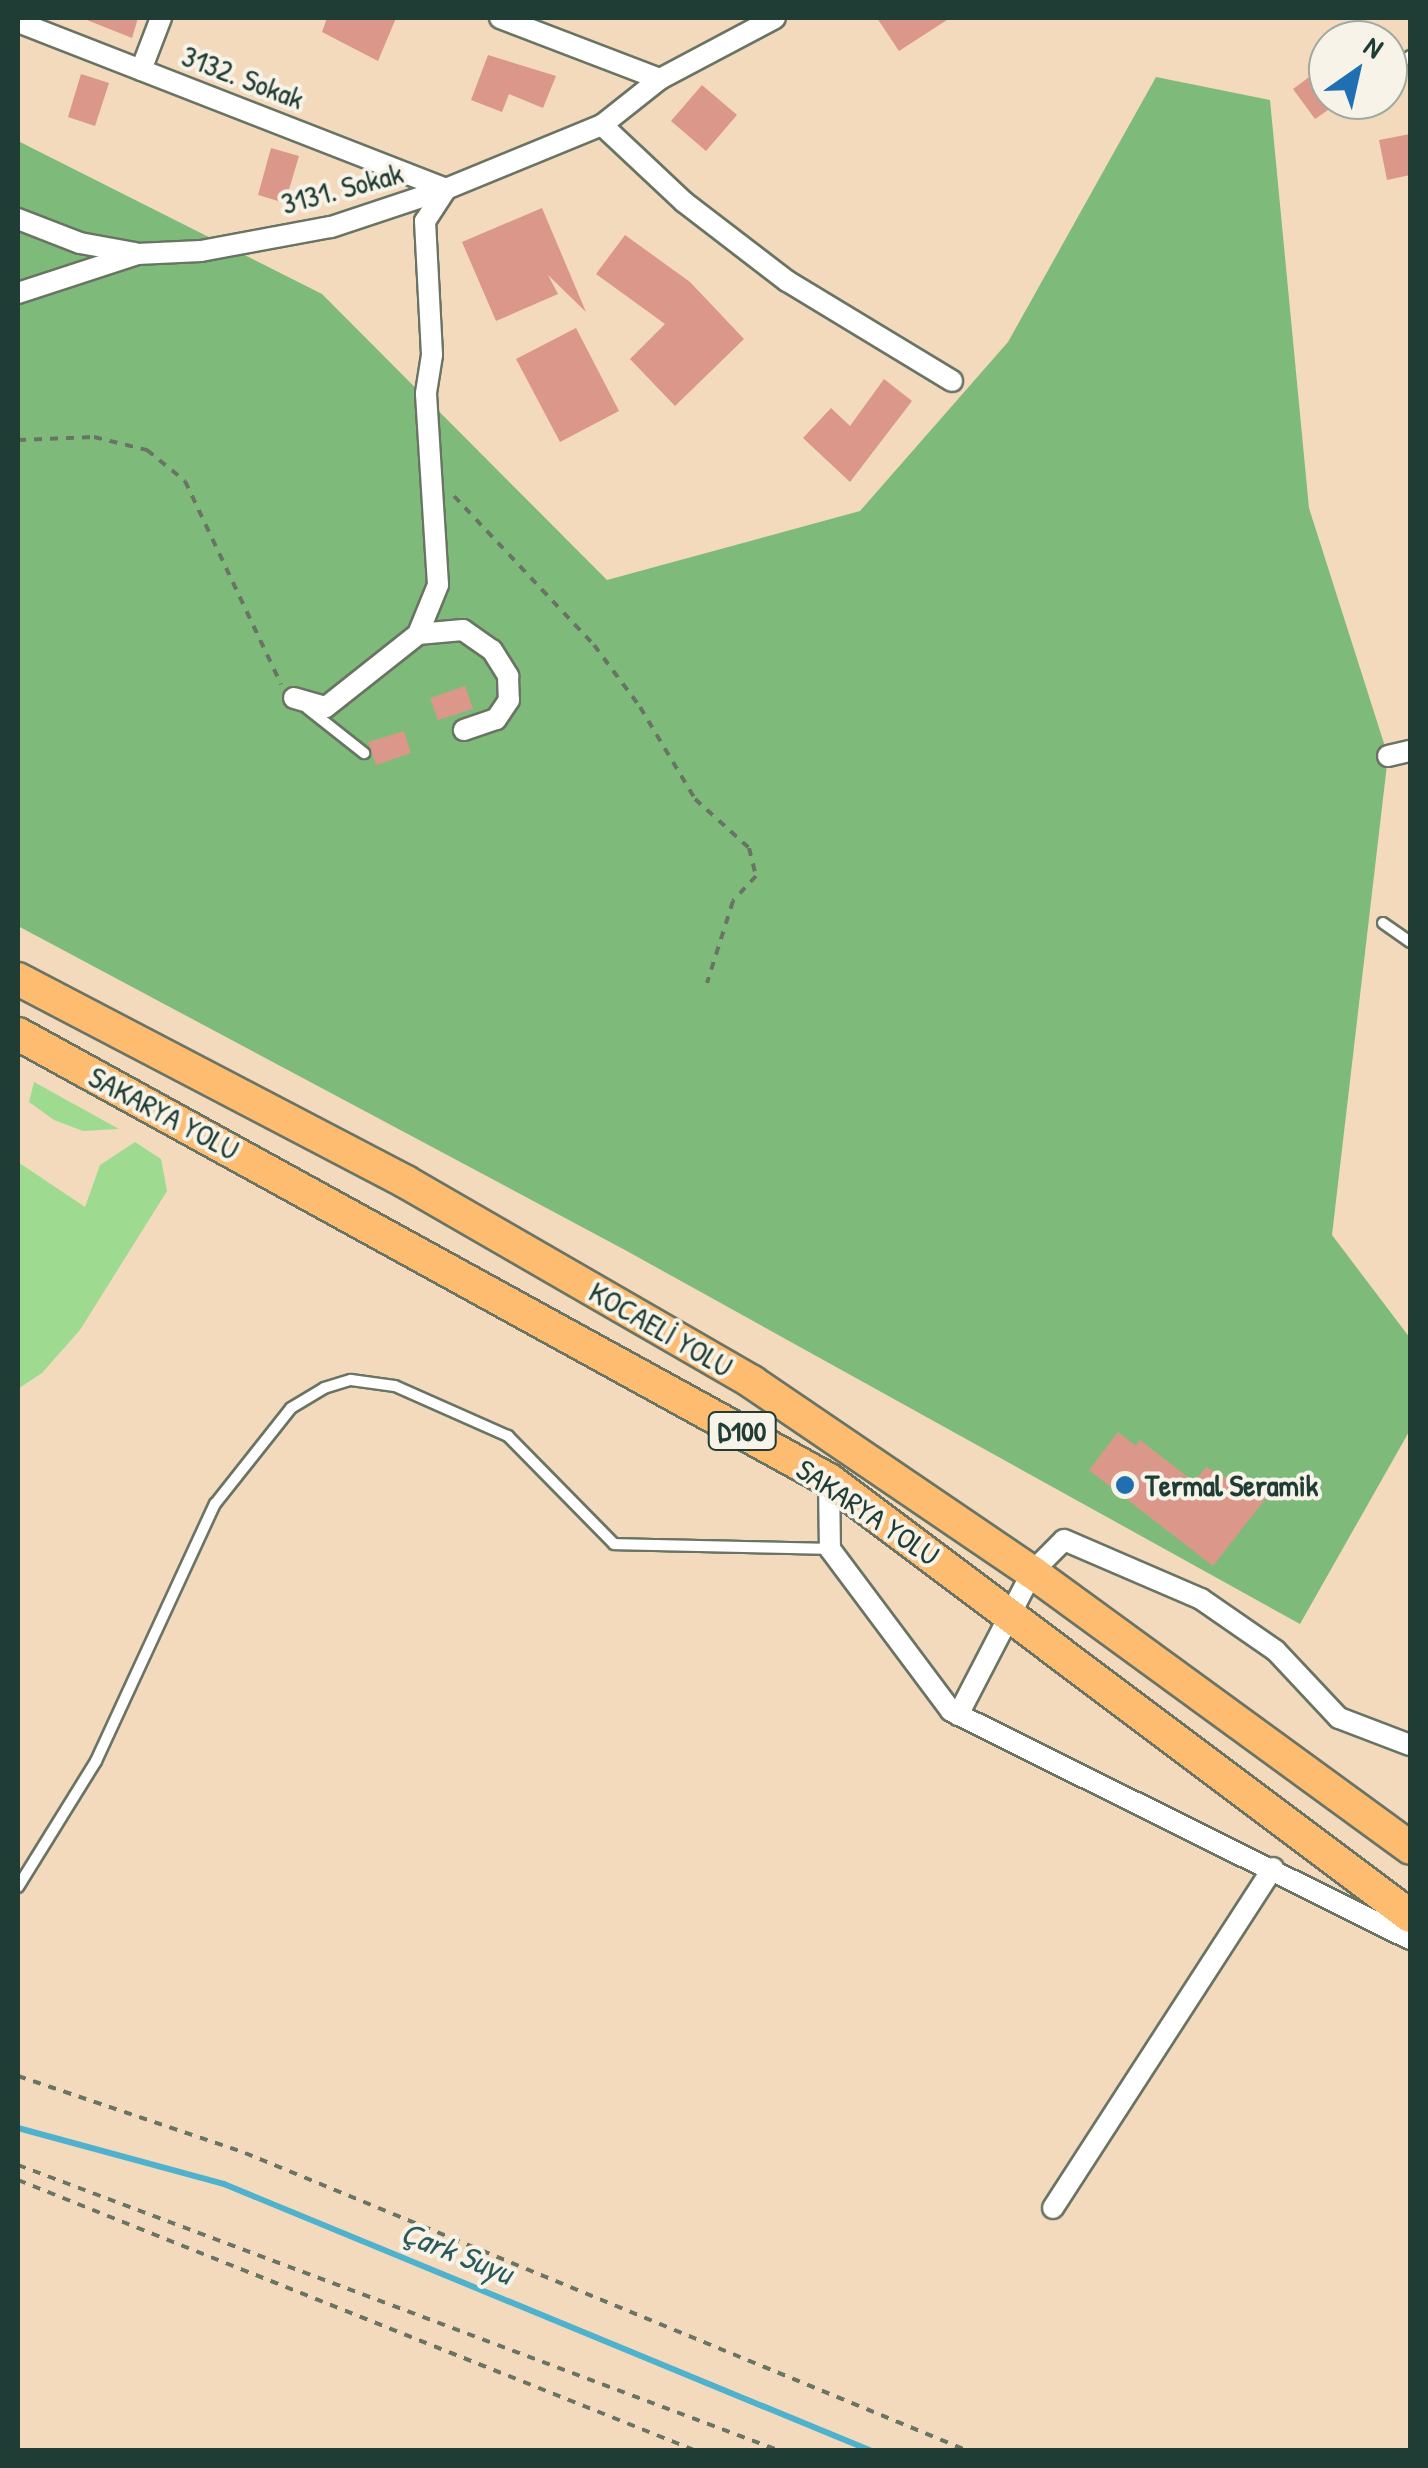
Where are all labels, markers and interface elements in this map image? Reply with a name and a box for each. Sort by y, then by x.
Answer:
north arrow [1308,20,1408,120]
text: N [1357,27,1390,67]
street label: 3132. Sokak [177,37,309,117]
street label: 3131. Sokak [277,155,407,221]
street label: SAKARYA YOLU [83,1058,245,1168]
street label: KOCAELİ YOLU [583,1274,739,1384]
road number: D100 [707,1408,777,1454]
street label: SAKARYA YOLU [790,1451,946,1573]
place label: Termal Seramik [1145,1467,1318,1503]
marker: Termal Seramik [1114,1474,1136,1496]
water label: Çark Suyu [396,2213,518,2293]

